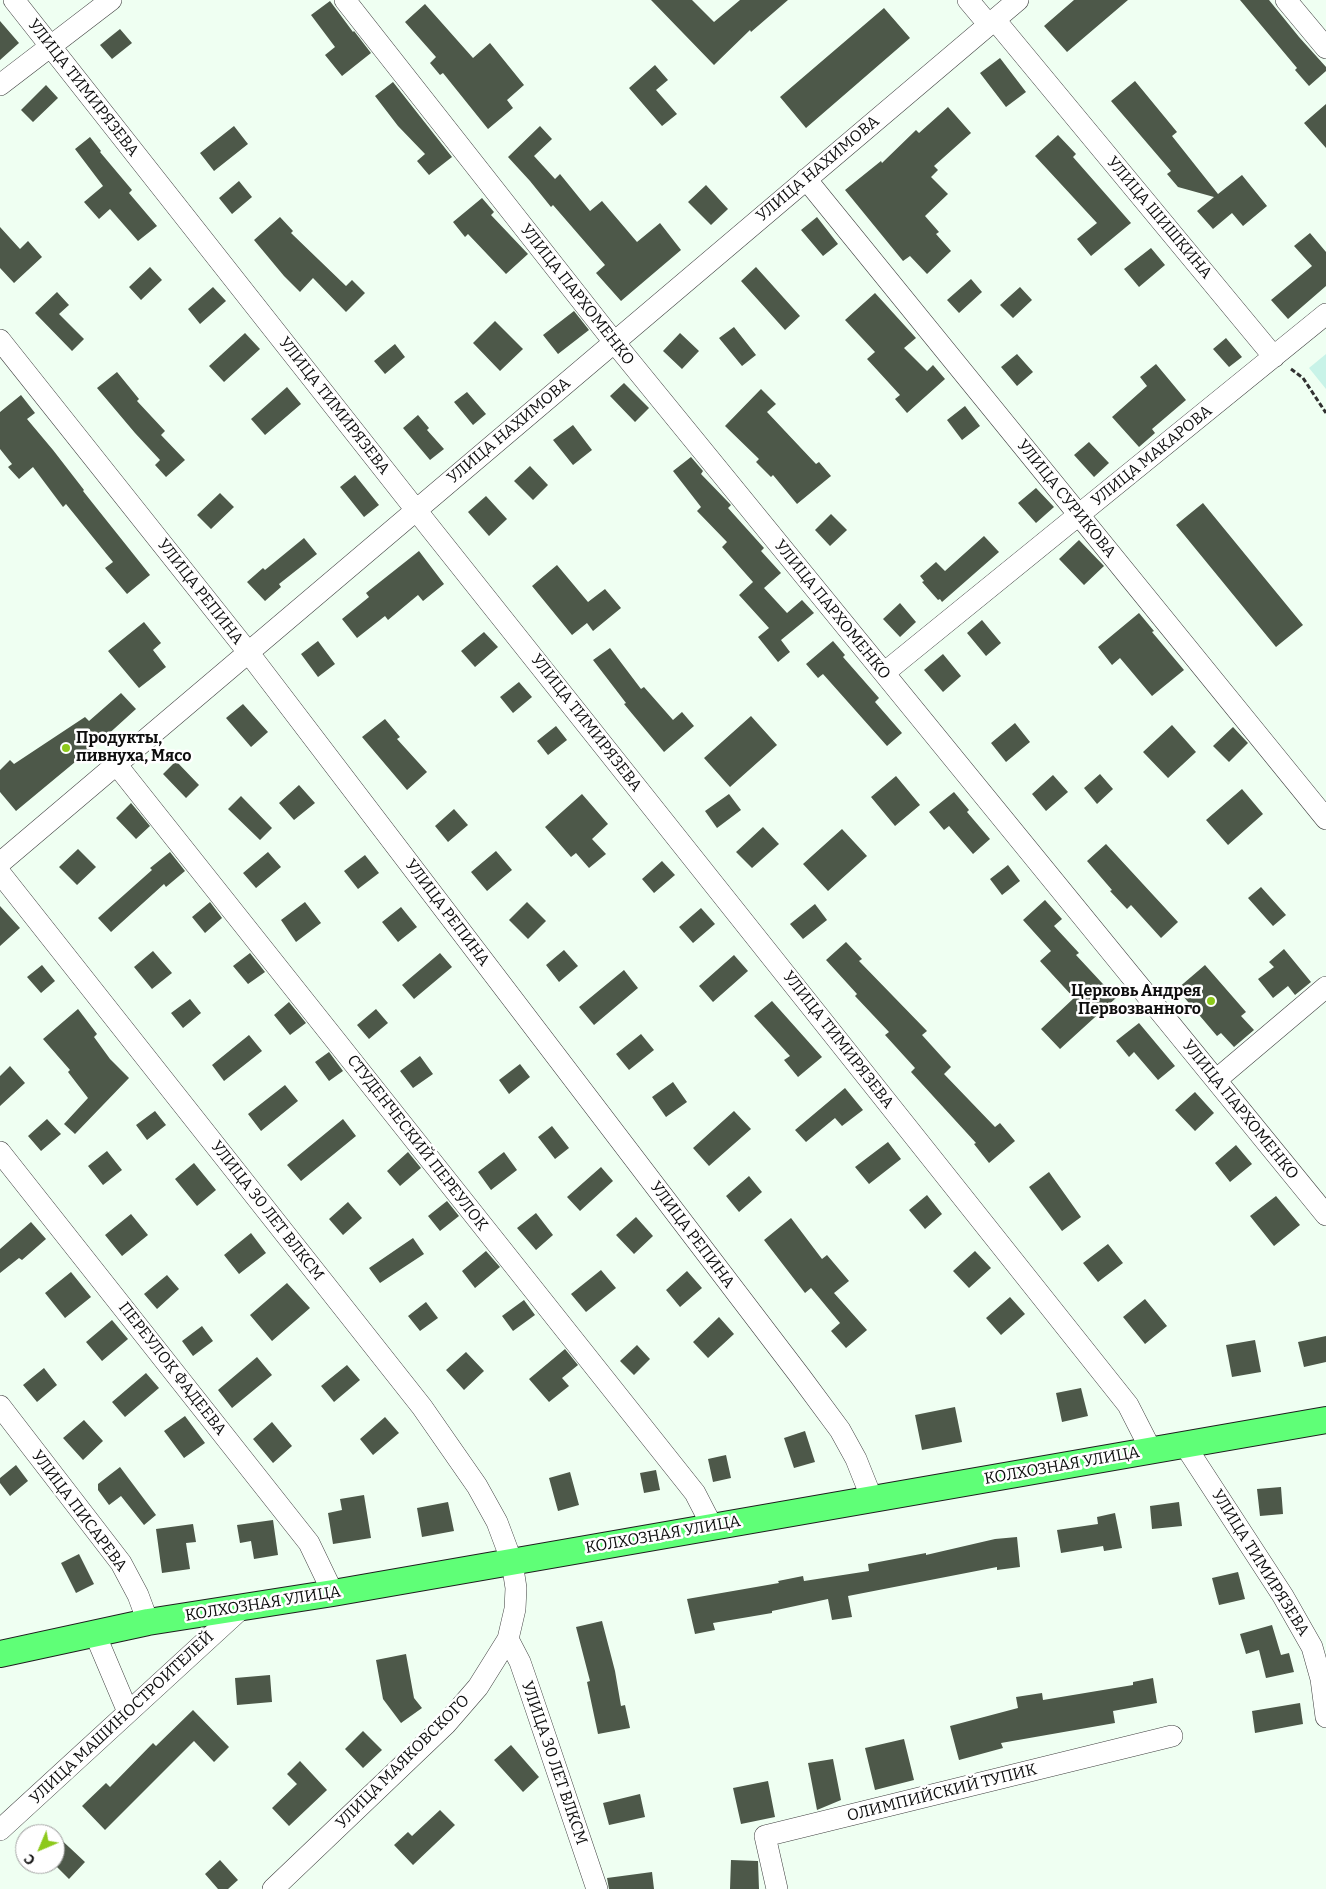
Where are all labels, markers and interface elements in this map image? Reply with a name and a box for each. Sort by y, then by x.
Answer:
street label: УЛИЦА ТИМИРЯЗЕВА [23,15,143,161]
street label: УЛИЦА НАХИМОВА [753,112,883,226]
street label: УЛИЦА ШИШКИНА [1102,153,1216,283]
street label: УЛИЦА ПАРХОМЕНКО [516,221,638,369]
street label: УЛИЦА ТИМИРЯЗЕВА [274,333,394,479]
street label: УЛИЦА НАХИМОВА [444,374,574,488]
street label: УЛИЦА МАКАРОВА [1088,402,1216,510]
street label: УЛИЦА СУРИКОВА [1013,436,1119,562]
street label: УЛИЦА РЕПИНА [153,535,247,649]
street label: УЛИЦА ПАРХОМЕНКО [770,537,894,683]
street label: УЛИЦА ТИМИРЯЗЕВА [526,650,646,796]
place label: Продукты, пивнуха, Мясо [76,729,191,767]
marker: Продукты, пивнуха, Мясо [60,742,72,754]
street label: УЛИЦА РЕПИНА [401,856,493,970]
street label: УЛИЦА ТИМИРЯЗЕВА [778,967,898,1113]
place label: Церковь Андрея Первозванного [1071,982,1201,1020]
marker: Церковь Андрея Первозванного [1205,995,1217,1007]
street label: УЛИЦА ПАРХОМЕНКО [1178,1037,1302,1183]
street label: СТУДЕНЧЕСКИЙ ПЕРЕУЛОК [342,1051,492,1235]
street label: УЛИЦА 30 ЛЕТ ВЛКСМ [207,1137,327,1285]
street label: УЛИЦА РЕПИНА [646,1178,738,1292]
street label: ПЕРЕУЛОК ФАДЕЕВА [114,1299,230,1439]
street label: КОЛХОЗНАЯ УЛИЦА [983,1443,1141,1489]
street label: УЛИЦА ПИСАРЕВА [27,1447,131,1575]
street label: УЛИЦА ТИМИРЯЗЕВА [1207,1486,1313,1640]
street label: КОЛХОЗНАЯ УЛИЦА [584,1512,742,1558]
street label: КОЛХОЗНАЯ УЛИЦА [184,1582,342,1626]
street label: УЛИЦА МАШИНОСТРОИТЕЛЕЙ [26,1628,218,1808]
street label: УЛИЦА 30 ЛЕТ ВЛКСМ [517,1679,591,1847]
street label: УЛИЦА МАЯКОВСКОГО [332,1691,474,1833]
street label: ОЛИМПИЙСКИЙ ТУПИК [845,1760,1039,1826]
north arrow [15,1824,65,1874]
text: С [21,1850,39,1868]

